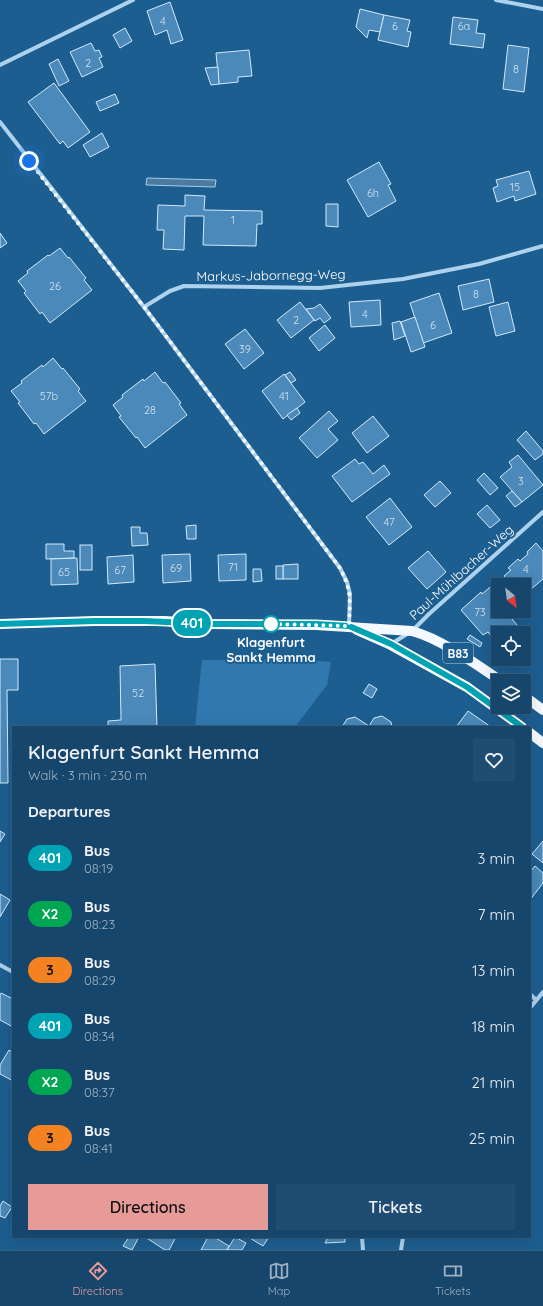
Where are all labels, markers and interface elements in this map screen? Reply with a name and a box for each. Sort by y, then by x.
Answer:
house number: 4 [160,14,166,28]
house number: 6 [392,19,398,33]
house number: 6a [458,19,470,33]
house number: 2 [85,56,91,70]
house number: 8 [513,62,519,76]
your location [19,151,39,171]
house number: 15 [510,180,520,194]
house number: 6h [367,186,379,200]
house number: 1 [231,213,235,227]
street label: Markus-Jabornegg-Weg [196,266,346,284]
house number: 26 [49,279,61,293]
house number: 8 [473,287,479,301]
house number: 4 [362,307,368,321]
house number: 2 [293,313,299,327]
house number: 6 [430,318,436,332]
house number: 39 [239,342,251,356]
house number: 57b [40,389,58,403]
house number: 41 [279,389,289,403]
house number: 28 [144,403,156,417]
house number: 3 [518,474,524,488]
house number: 47 [383,515,395,529]
street label: Paul-Mühlbacher-Weg [406,521,516,623]
house number: 71 [228,560,238,574]
house number: 69 [170,561,182,575]
house number: 4 [523,562,529,576]
house number: 67 [114,563,126,577]
house number: 65 [58,565,70,579]
north arrow [491,578,531,618]
map controls [491,578,531,714]
house number: 73 [474,605,486,619]
line badge: 401 [169,610,215,636]
text: 401 [181,614,203,632]
marker: Klagenfurt Sankt Hemma [262,615,280,633]
button: locate [491,626,531,666]
place label: Klagenfurt Sankt Hemma [226,634,316,665]
road number: B83 [443,643,473,663]
button: layers [491,674,531,714]
house number: 52 [132,686,144,700]
button: heart [473,739,515,781]
text: Klagenfurt Sankt Hemma [28,740,259,764]
text: Walk · 3 min · 230 m [28,767,147,783]
text: Departures [28,802,110,821]
text: Bus [84,841,110,860]
text: 401 [39,849,61,867]
text: 3 min [477,849,515,868]
text: 08:19 [84,860,113,876]
text: Bus [84,897,110,916]
text: X2 [41,905,59,923]
text: 7 min [478,905,515,924]
text: 08:23 [84,916,115,932]
text: Bus [84,953,110,972]
text: 3 [46,961,54,979]
text: 13 min [472,961,515,980]
text: 08:29 [84,972,116,988]
text: Bus [84,1009,110,1028]
text: 401 [39,1017,61,1035]
text: 18 min [472,1017,515,1036]
text: 08:34 [84,1028,115,1044]
text: Bus [84,1065,110,1084]
text: X2 [41,1073,59,1091]
text: 21 min [471,1073,515,1092]
text: 08:37 [84,1084,115,1100]
text: Bus [84,1121,110,1140]
text: 3 [46,1129,54,1147]
text: 25 min [469,1129,515,1148]
text: 08:41 [84,1140,113,1156]
button: Directions [28,1184,268,1230]
button: Tickets [276,1184,515,1230]
tab: Directions [72,1260,123,1298]
tab: Map [268,1260,290,1298]
tab: Tickets [435,1260,471,1298]

